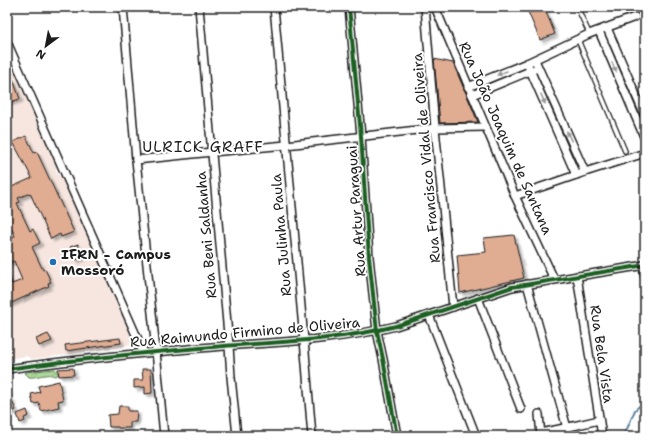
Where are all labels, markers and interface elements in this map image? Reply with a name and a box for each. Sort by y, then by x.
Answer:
north arrow [26,26,66,66]
street label: Rua João Joaquim de Santana [455,39,557,238]
text: N [33,45,49,63]
street label: Rua Francisco Vidal de Oliveira [408,52,444,264]
one-way arrow [611,61,617,72]
one-way arrow [495,71,507,77]
one-way arrow [540,93,546,104]
one-way arrow [566,131,572,142]
district label: ULRICK GRAFF [142,137,264,157]
street label: Rua Artur Paraguai [342,145,370,277]
street label: Rua Beni Saldanha [191,170,221,299]
street label: Rua Julinha Paula [267,173,295,297]
place label: IFRN - Campus Mossoró [61,245,171,279]
marker: IFRN - Campus Mossoró [48,257,58,267]
street label: Rua Bela Vista [586,304,618,404]
street label: Rua Raimundo Firmino de Oliveira [129,313,361,351]

